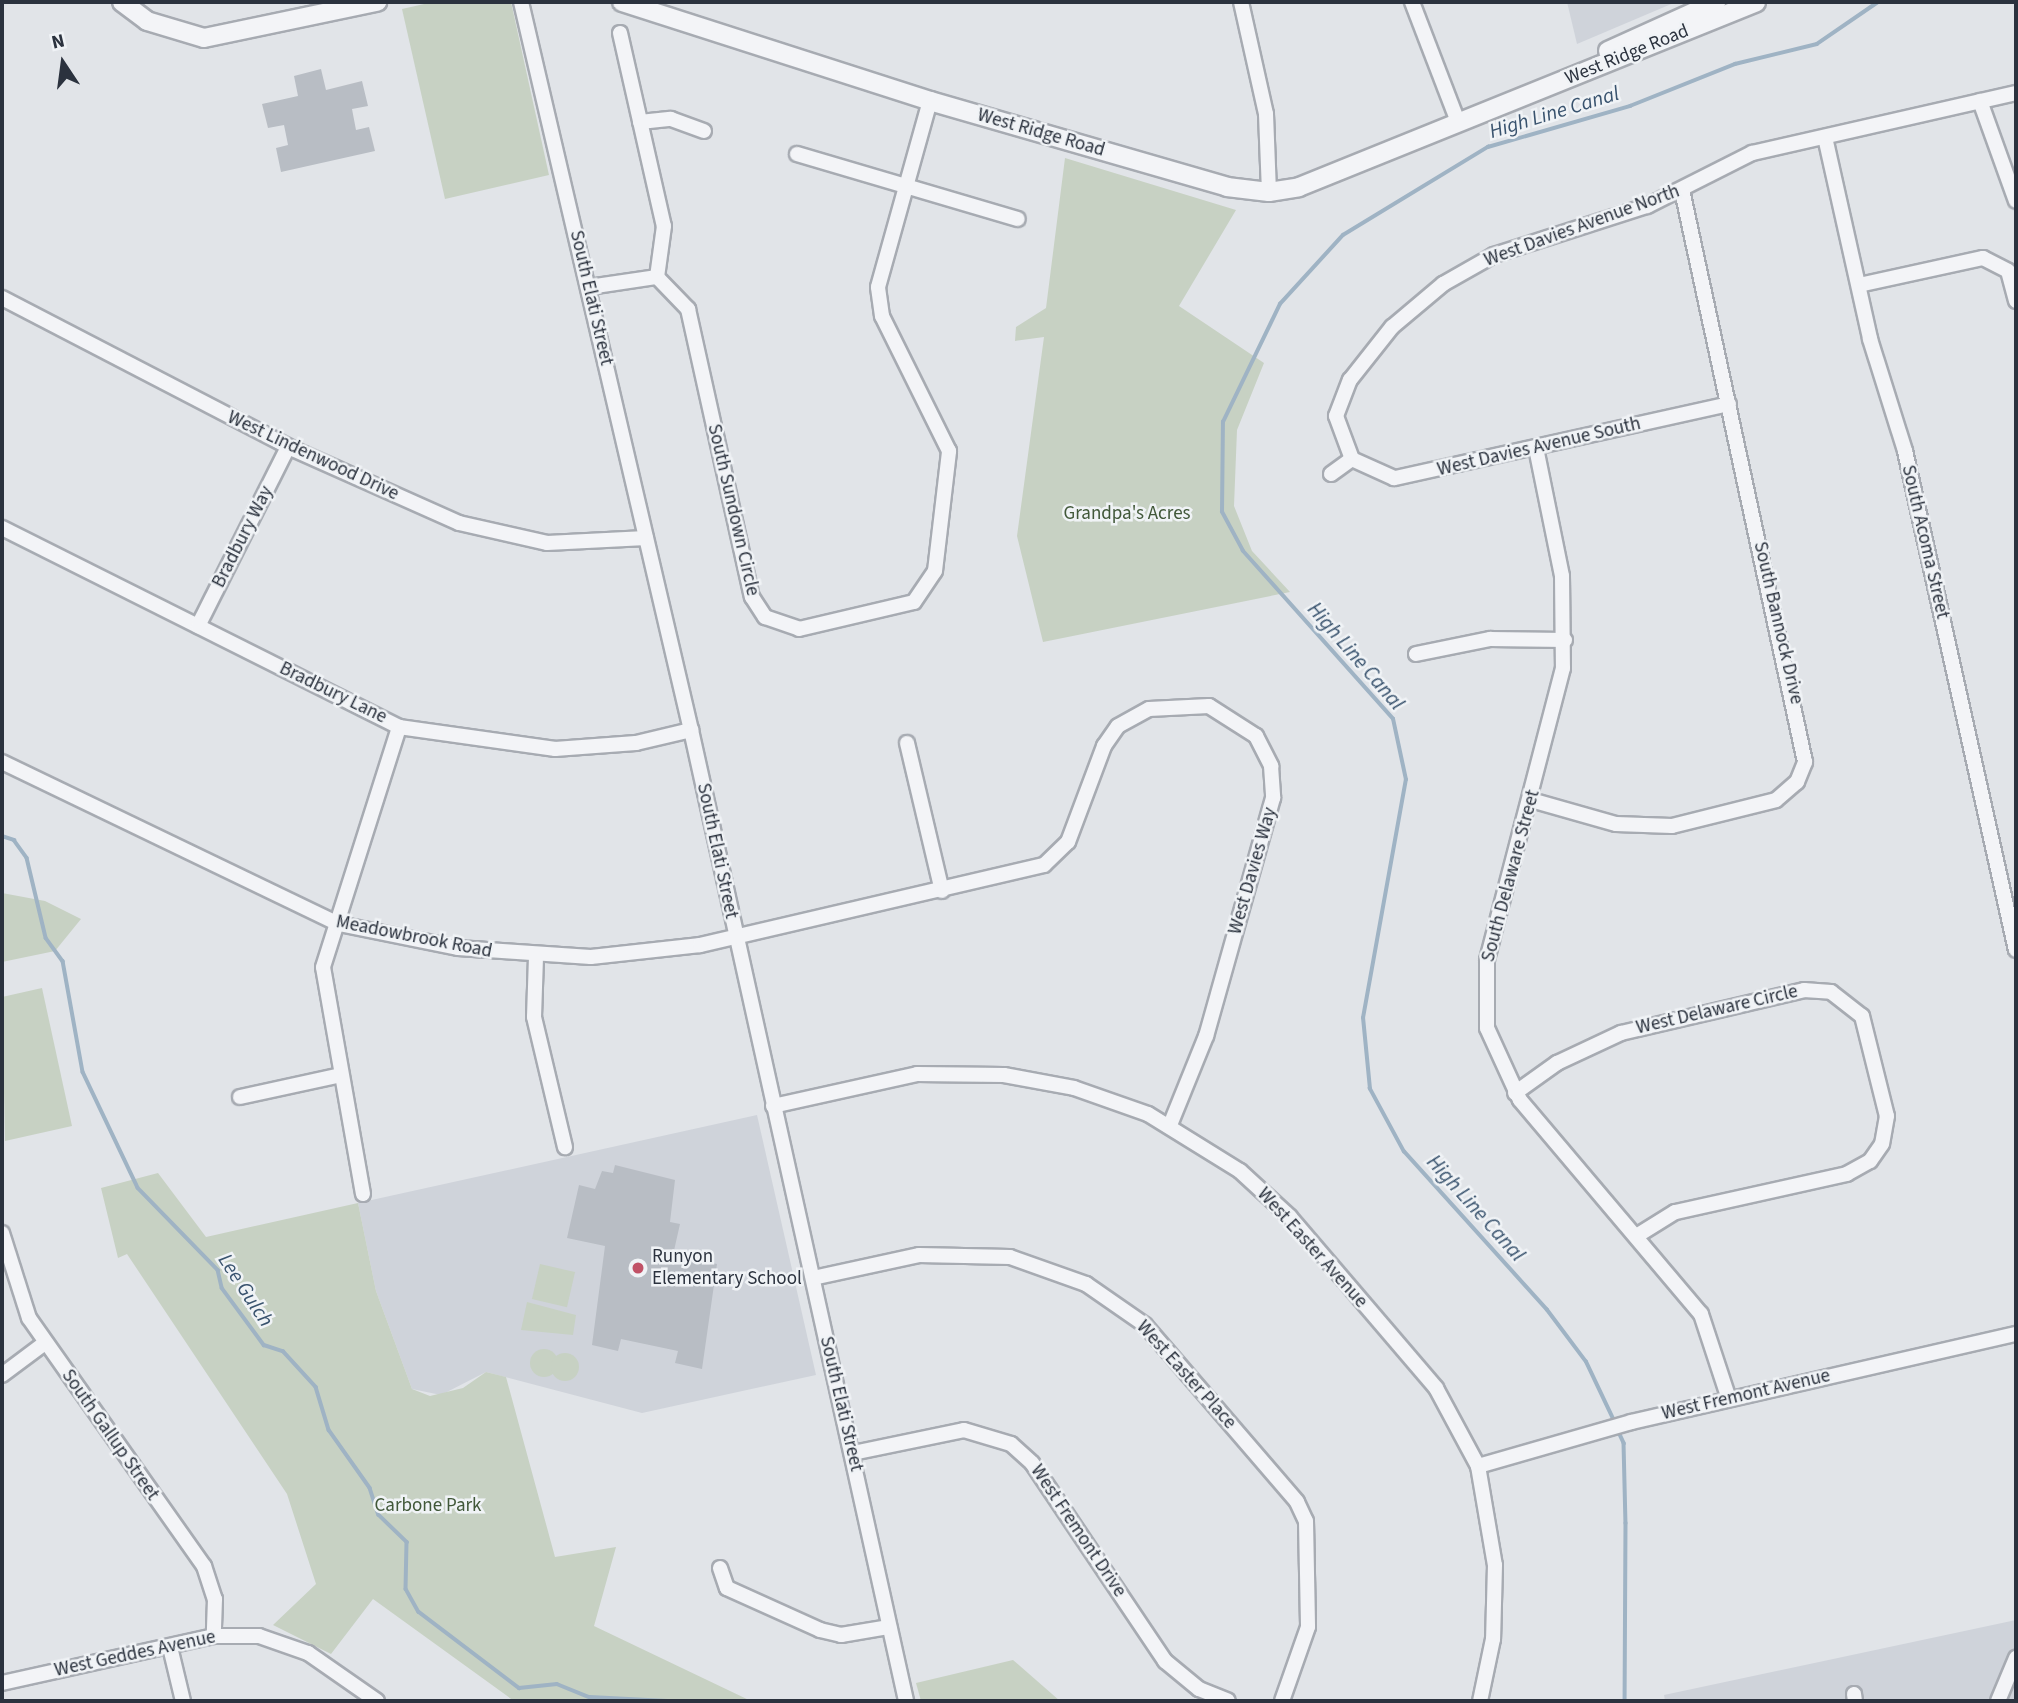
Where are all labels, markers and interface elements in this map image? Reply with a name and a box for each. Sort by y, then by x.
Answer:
street label: West Ridge Road [1562,20,1692,90]
text: N [49,27,67,57]
north arrow [28,28,98,98]
water label: High Line Canal [1486,80,1622,144]
street label: West Ridge Road [975,104,1107,162]
street label: West Davies Avenue North [1481,180,1683,272]
street label: South Elati Street [564,228,618,368]
street label: West Lindenwood Drive [224,406,402,506]
street label: West Davies Avenue South [1435,412,1643,482]
street label: South Sundown Circle [702,422,764,598]
street label: South Acoma Street [1896,463,1954,621]
street label: Bradbury Way [208,482,278,592]
park label: Grandpa's Acres [1063,503,1191,525]
street label: South Bannock Drive [1748,539,1808,707]
water label: High Line Canal [1302,597,1410,715]
street label: Bradbury Lane [276,657,390,729]
street label: South Elati Street [692,781,742,921]
street label: South Delaware Street [1477,787,1545,965]
street label: West Davies Way [1224,805,1282,937]
street label: Meadowbrook Road [334,911,494,963]
street label: West Delaware Circle [1634,980,1800,1040]
water label: High Line Canal [1422,1150,1530,1266]
street label: West Easter Avenue [1252,1183,1372,1313]
place label: Runyon Elementary School [652,1246,802,1290]
water label: Lee Gulch [213,1249,279,1331]
marker: Runyon Elementary School [630,1260,646,1276]
street label: West Easter Place [1131,1316,1241,1434]
street label: South Elati Street [814,1334,868,1474]
street label: South Gallup Street [56,1365,164,1505]
street label: West Fremont Avenue [1660,1365,1832,1425]
street label: West Fremont Drive [1025,1460,1131,1602]
park label: Carbone Park [375,1495,481,1517]
street label: West Geddes Avenue [52,1626,218,1682]

